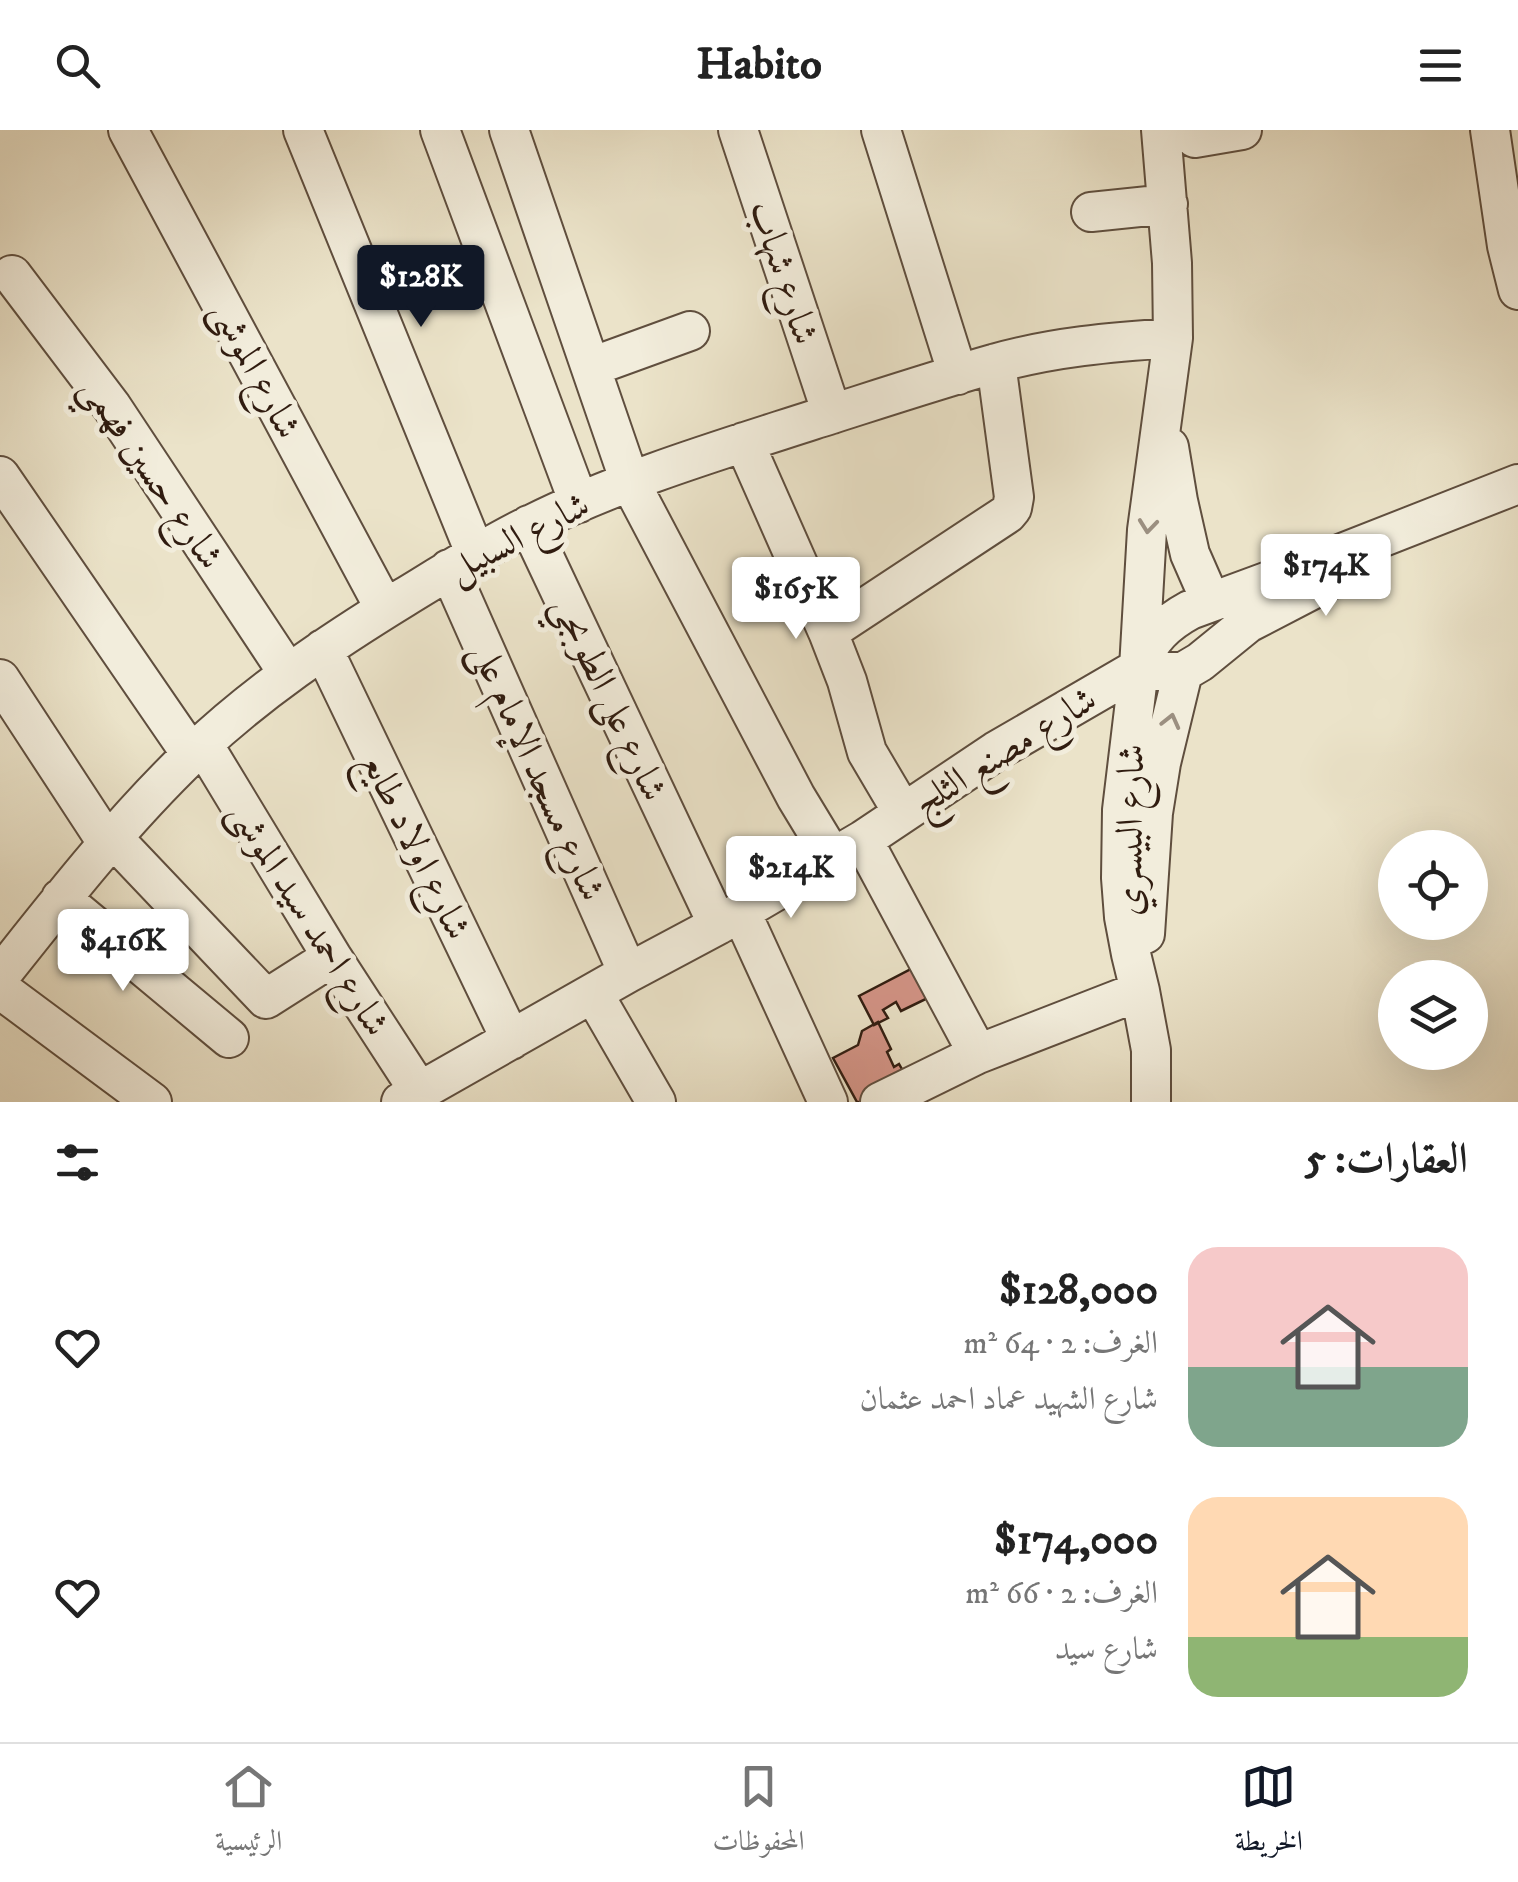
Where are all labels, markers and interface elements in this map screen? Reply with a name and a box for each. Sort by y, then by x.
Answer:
text: Habito [696,37,822,93]
icon: search [50,38,105,93]
icon: menu [1413,38,1468,93]
street label: شارع شهاب [733,195,829,352]
pin: $128K [351,245,491,330]
text: $128K [379,257,463,297]
street label: شارع الموشى [194,293,312,450]
street label: شارع حسين فهمي [61,367,234,585]
street label: شارع السبيل [440,482,601,598]
one-way arrow [1138,519,1159,535]
pin: $174K [1256,534,1396,619]
text: $174K [1283,546,1369,586]
pin: $165K [726,557,866,642]
text: $165K [754,569,838,609]
street label: شارع على الطوبجي [532,589,678,813]
street label: شارع مسجد الإمام على [452,635,616,912]
street label: شارع مصنع الثلج [904,676,1110,834]
one-way arrow [1159,713,1180,730]
street label: شارع اولاد طايع [342,744,481,951]
street label: شارع البيسري [1106,744,1161,917]
street label: شارع احمد سيد الموشى [213,792,400,1048]
map controls [1378,830,1488,1070]
button: locate [1378,830,1488,940]
pin: $214K [721,836,861,921]
text: $214K [748,848,834,888]
pin: $416K [53,909,193,994]
text: $416K [80,921,166,961]
button: layers [1378,960,1488,1070]
text: العقارات: 5 [1305,1134,1468,1186]
icon: filters [50,1135,105,1190]
text: $128,000 [999,1265,1158,1317]
icon: home [1268,1287,1388,1407]
icon: heart [50,1320,105,1375]
text: الغرف: 2 · 64 m² [964,1324,1158,1364]
text: شارع الشهيد عماد احمد عثمان [859,1380,1158,1420]
text: $174,000 [994,1515,1158,1567]
icon: home [1268,1537,1388,1657]
icon: heart [50,1570,105,1625]
text: الغرف: 2 · 66 m² [965,1574,1158,1614]
text: شارع سيد [1055,1630,1158,1670]
tab: الرئيسية [215,1759,282,1868]
tab: المحفوظات [712,1759,805,1868]
tab: الخريطة [1235,1759,1303,1868]

